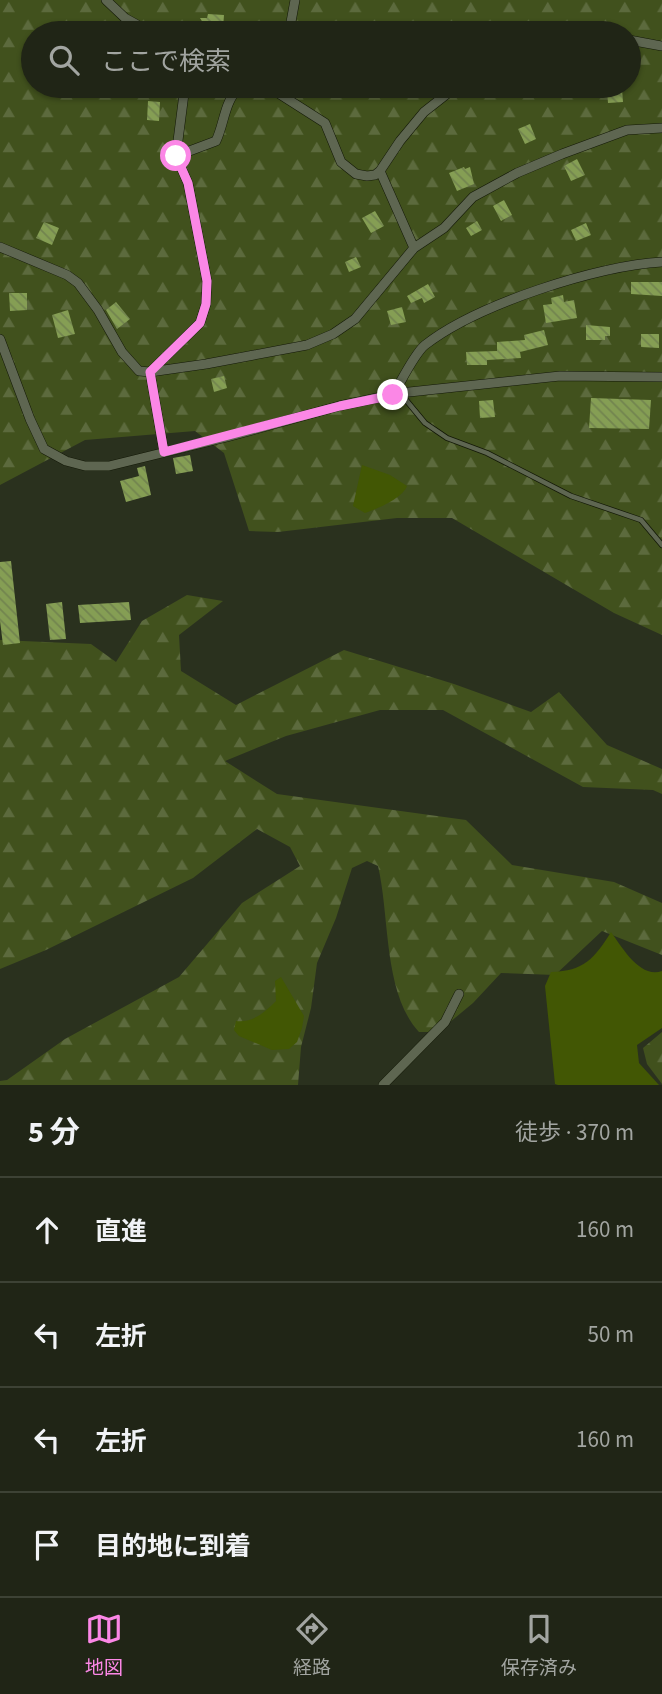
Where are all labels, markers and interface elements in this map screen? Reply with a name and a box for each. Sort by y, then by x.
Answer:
search box [21,21,641,98]
icon: search [45,41,83,79]
text: ここで検索 [101,43,231,80]
route start [160,140,191,171]
route end [377,379,408,410]
text: 5 分 [28,1111,80,1154]
text: 徒歩 · 370 m [515,1116,634,1149]
icon: ahead [28,1211,66,1249]
text: 直進 [95,1213,147,1250]
text: 160 m [576,1213,634,1246]
icon: left [28,1316,66,1354]
text: 左折 [95,1318,147,1355]
text: 50 m [587,1318,634,1351]
icon: left [28,1421,66,1459]
text: 左折 [95,1423,147,1460]
text: 160 m [576,1423,634,1456]
icon: arrive [28,1526,66,1564]
text: 目的地に到着 [95,1528,251,1565]
tab: 地図 [85,1610,123,1682]
tab: 経路 [293,1610,331,1682]
tab: 保存済み [501,1610,577,1682]

